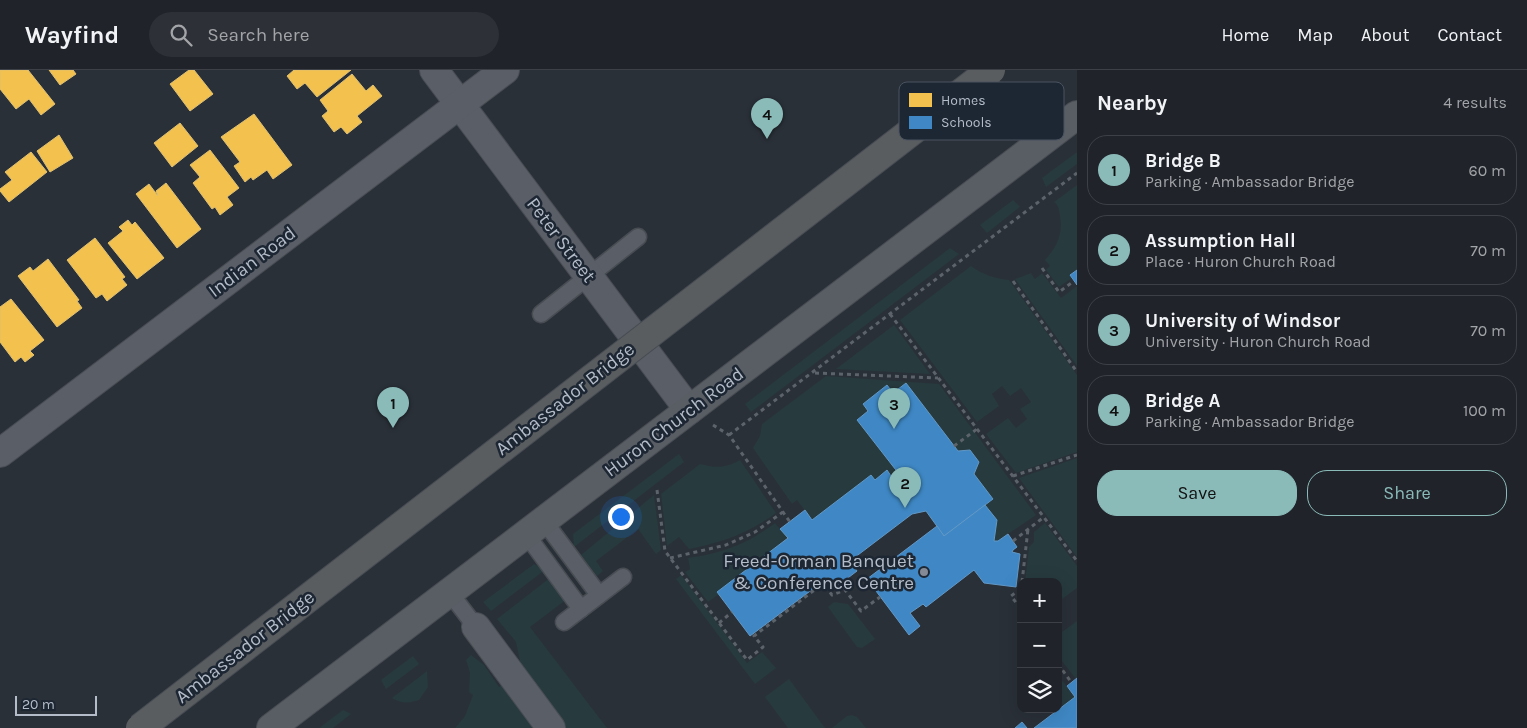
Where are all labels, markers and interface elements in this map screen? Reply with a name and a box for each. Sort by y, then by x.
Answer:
search box [149,12,499,57]
text: Wayfind [25,21,119,49]
icon: search [167,21,195,49]
text: Search here [207,24,309,46]
text: Home [1221,24,1269,46]
text: Map [1297,24,1333,46]
text: About [1361,24,1410,46]
text: Contact [1438,24,1502,46]
legend [899,82,1064,140]
text: Nearby [1097,91,1167,115]
text: Homes [941,92,986,109]
text: 4 results [1443,93,1507,112]
pin: 4 [751,98,783,139]
text: Schools [941,114,992,131]
text: Bridge B [1145,150,1221,172]
text: 1 [1111,161,1117,180]
text: 60 m [1469,161,1506,180]
text: Parking · Ambassador Bridge [1145,172,1354,191]
street label: Peter Street [522,193,600,287]
street label: Indian Road [204,222,300,302]
text: Assumption Hall [1145,230,1296,252]
text: 2 [1109,241,1119,260]
text: 70 m [1470,241,1506,260]
text: Place · Huron Church Road [1145,252,1336,271]
text: University of Windsor [1145,310,1340,332]
text: 3 [1109,321,1119,340]
text: 70 m [1470,321,1506,340]
text: University · Huron Church Road [1145,332,1371,351]
street label: Ambassador Bridge [491,338,639,460]
street label: Huron Church Road [600,363,748,481]
pin: 1 [377,387,409,428]
pin: 3 [878,388,910,429]
text: Bridge A [1145,390,1221,412]
text: 4 [1109,401,1119,420]
text: 100 m [1463,401,1506,420]
text: Parking · Ambassador Bridge [1145,412,1354,431]
pin: 2 [889,467,921,508]
button: Save [1097,470,1297,516]
button: Share [1307,470,1507,516]
your location [608,504,634,530]
place label: Freed-Orman Banquet & Conference Centre [723,550,914,594]
marker: Freed-Orman Banquet & Conference Centre [918,566,930,578]
map controls [1017,578,1062,713]
button: + [1017,578,1062,623]
street label: Ambassador Bridge [171,586,319,708]
button: − [1017,623,1062,668]
button: layers [1017,668,1062,713]
scale bar [15,693,98,716]
text: 20 m [22,696,55,713]

